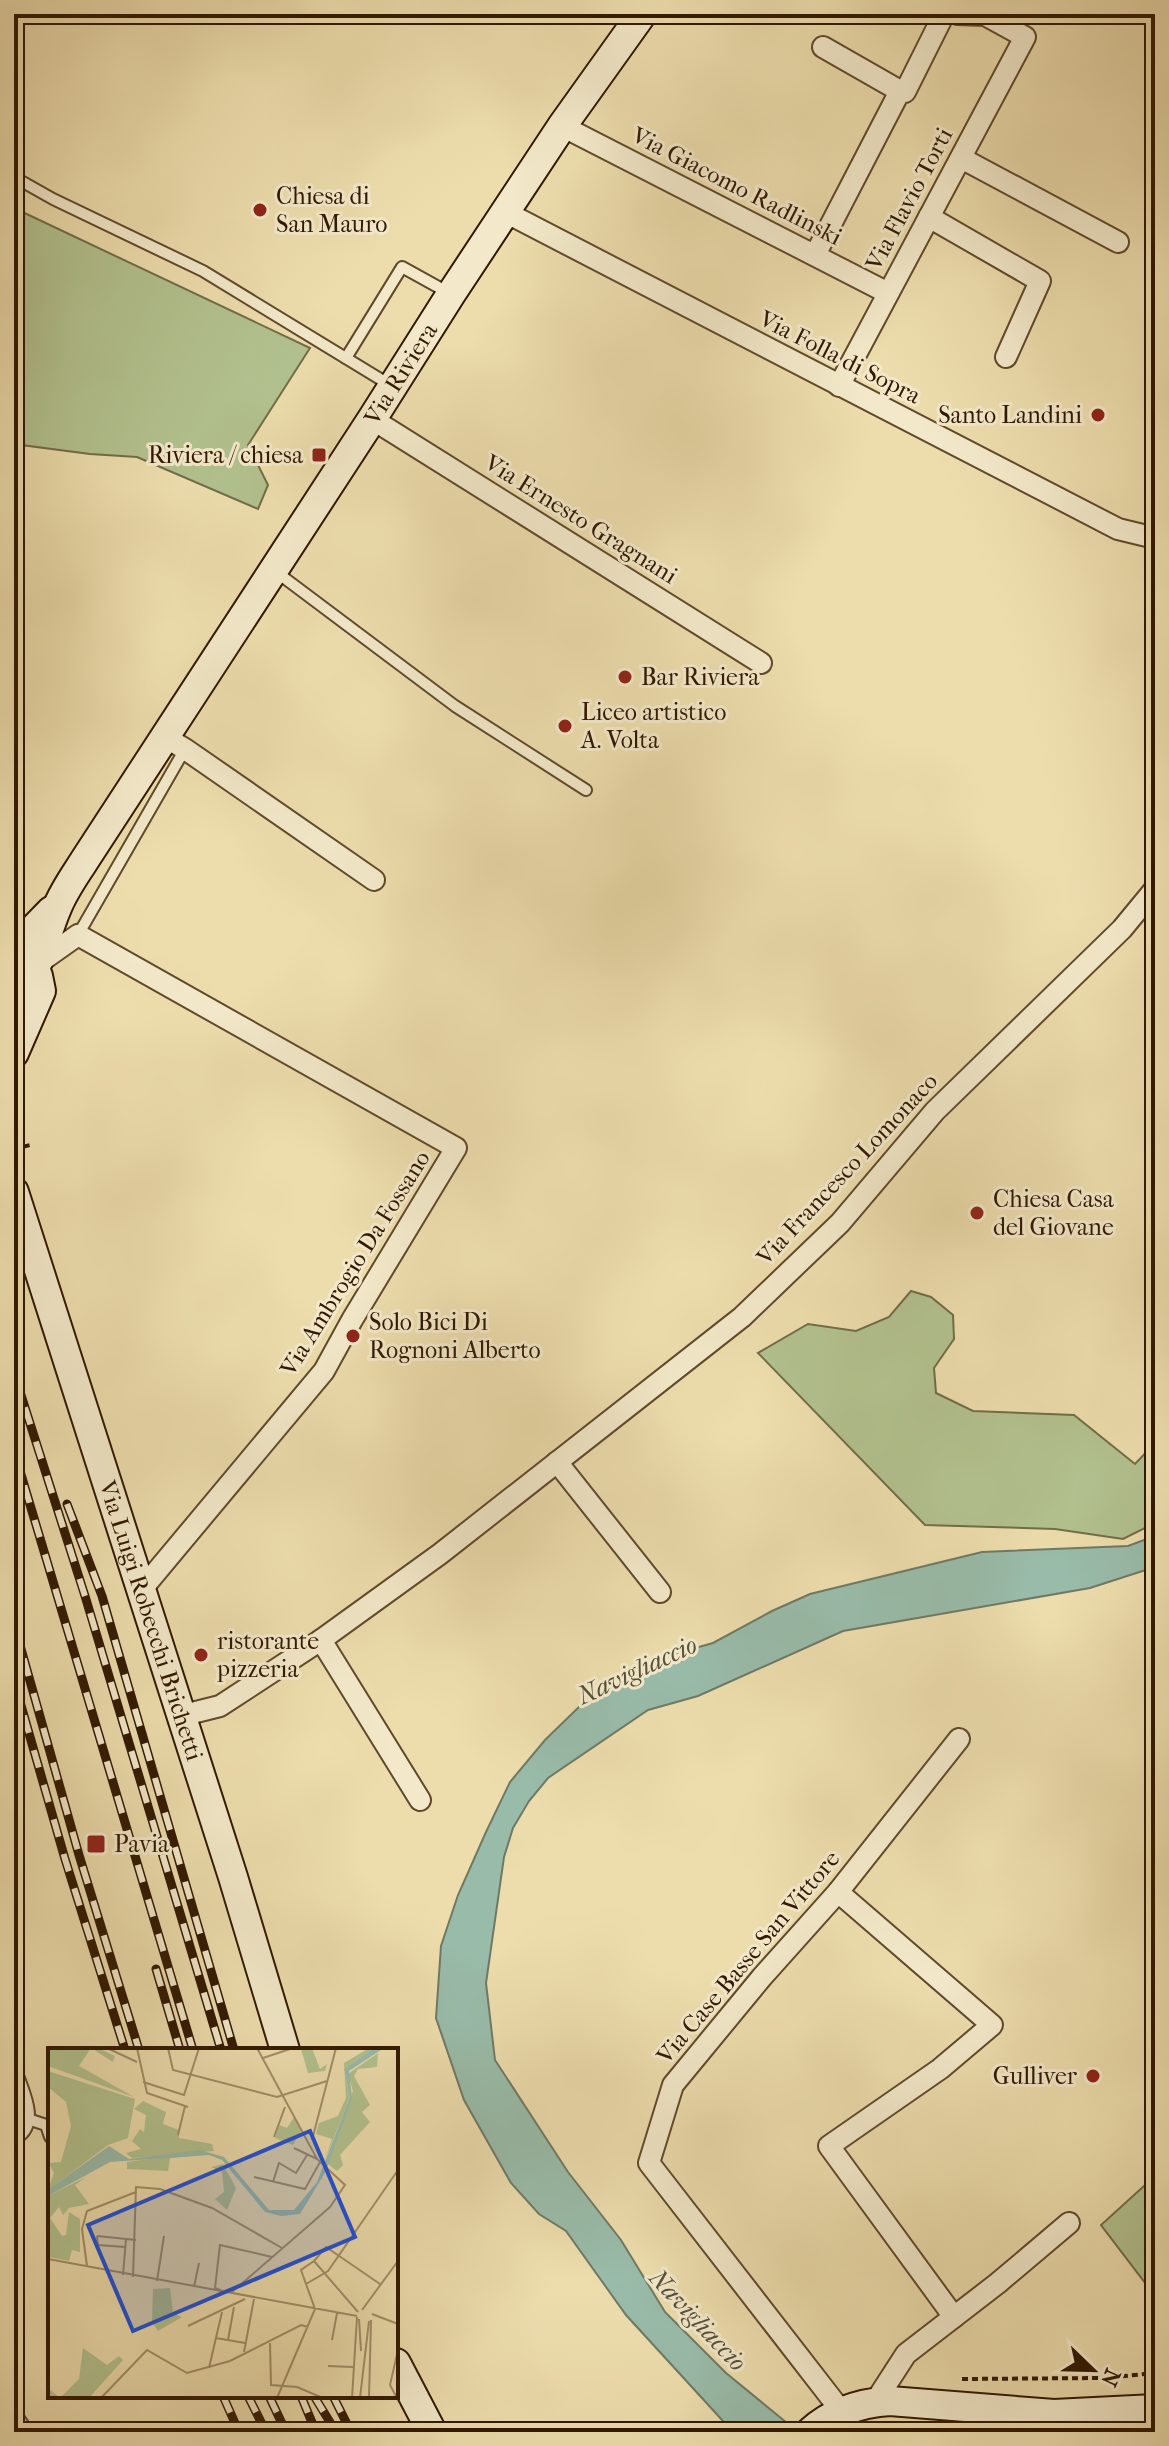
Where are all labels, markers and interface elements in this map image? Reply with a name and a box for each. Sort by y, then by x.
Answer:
street label: Via Giacomo Radlinski [626,120,847,251]
street label: Via Flavio Torti [859,123,958,276]
place label: Chiesa di San Mauro [276,182,387,238]
marker: Chiesa di San Mauro [251,201,269,219]
street label: Via Folla di Sopra [754,304,926,410]
street label: Via Riviera [358,317,444,431]
place label: Santo Landini [938,401,1082,429]
marker: Santo Landini [1089,406,1107,424]
place label: Riviera / chiesa [148,441,304,469]
marker: Riviera / chiesa [310,446,328,464]
street label: Via Ernesto Gragnani [479,448,682,590]
place label: Bar Riviera [641,663,760,691]
marker: Bar Riviera [616,668,634,686]
place label: Liceo artistico A. Volta [580,698,726,754]
marker: Liceo artistico A. Volta [556,717,574,735]
street label: Via Francesco Lomonaco [750,1067,943,1272]
street label: Via Ambrogio Da Fossano [274,1145,436,1382]
place label: Chiesa Casa del Giovane [993,1185,1115,1241]
marker: Chiesa Casa del Giovane [968,1204,986,1222]
place label: Solo Bici Di Rognoni Alberto [369,1308,541,1364]
marker: Solo Bici Di Rognoni Alberto [344,1327,362,1345]
street label: Via Luigi Robecchi Brichetti [93,1476,209,1764]
place label: ristorante pizzeria [216,1627,319,1683]
water label: Navigliaccio [571,1629,702,1712]
marker: ristorante pizzeria [192,1646,210,1664]
place label: Pavia [114,1830,170,1858]
marker: Pavia [85,1833,107,1855]
street label: Via Case Basse San Vittore [650,1845,845,2070]
inset map [48,2048,398,2398]
place label: Gulliver [993,2062,1078,2090]
marker: Gulliver [1084,2067,1102,2085]
water label: Navigliaccio [642,2262,753,2378]
north arrow [1053,2330,1133,2410]
text: N [1095,2365,1126,2390]

